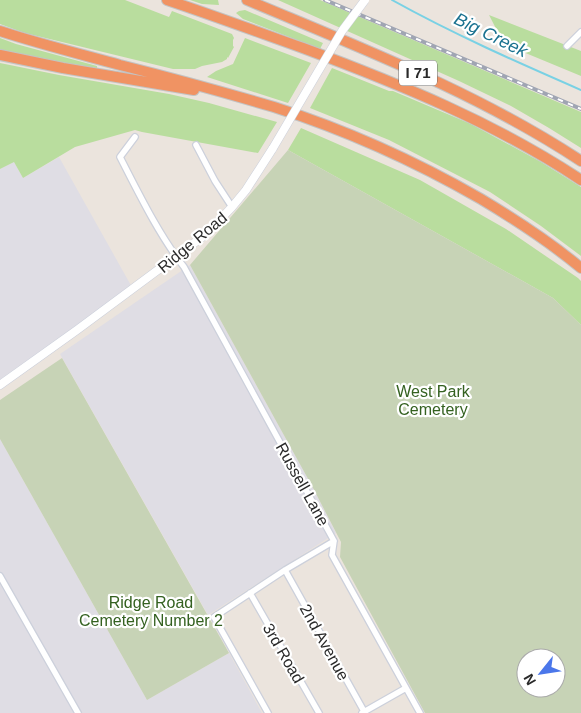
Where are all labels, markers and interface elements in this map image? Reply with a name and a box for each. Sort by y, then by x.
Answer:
water label: Big Creek [451,9,532,62]
road number: I 71 [399,60,437,86]
street label: Ridge Road [154,209,230,276]
park label: West Park Cemetery [396,383,471,418]
street label: Russell Lane [273,440,332,529]
park label: Ridge Road Cemetery Number 2 [79,594,223,629]
street label: 2nd Avenue [297,601,352,683]
street label: 3rd Road [260,620,307,686]
north arrow [516,648,566,698]
text: N [520,671,539,688]

